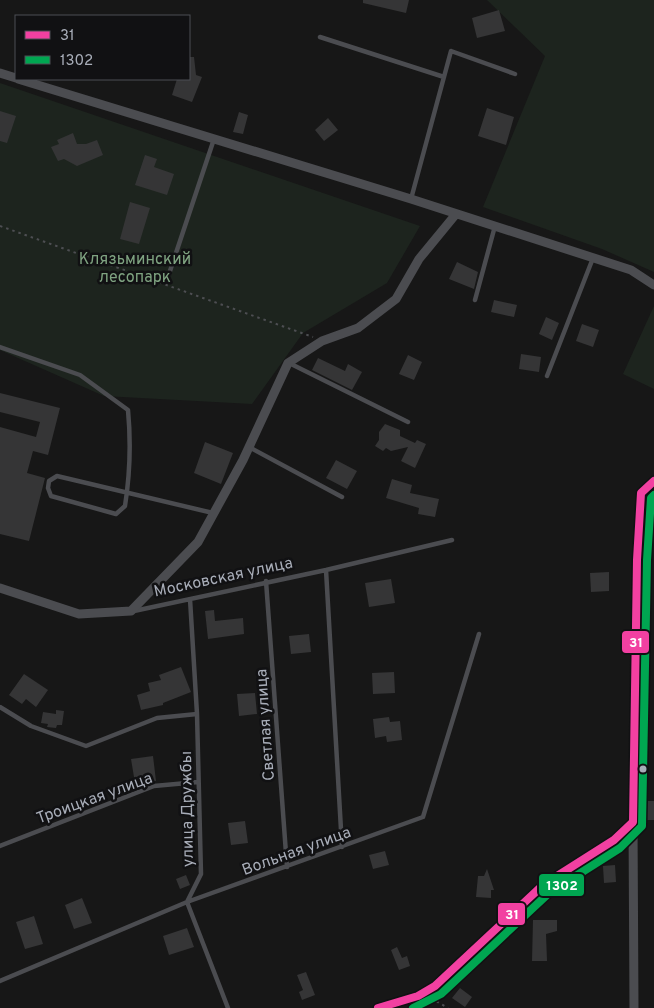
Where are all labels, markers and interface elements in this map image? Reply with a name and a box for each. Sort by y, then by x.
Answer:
legend [15,15,190,80]
text: 31 [60,27,75,46]
text: 1302 [60,52,93,71]
park label: Клязьминский лесопарк [79,250,191,288]
street label: Московская улица [152,553,295,602]
line badge: 31 [621,630,650,654]
text: 31 [629,635,643,652]
street label: Светлая улица [252,668,280,782]
street label: улица Дружбы [177,751,199,867]
unlabelled marker [638,764,648,774]
street label: Троицкая улица [34,769,155,829]
street label: Вольная улица [239,823,354,881]
line badge: 1302 [538,873,585,897]
text: 1302 [546,878,578,895]
line badge: 31 [497,902,526,926]
text: 31 [505,907,519,924]

